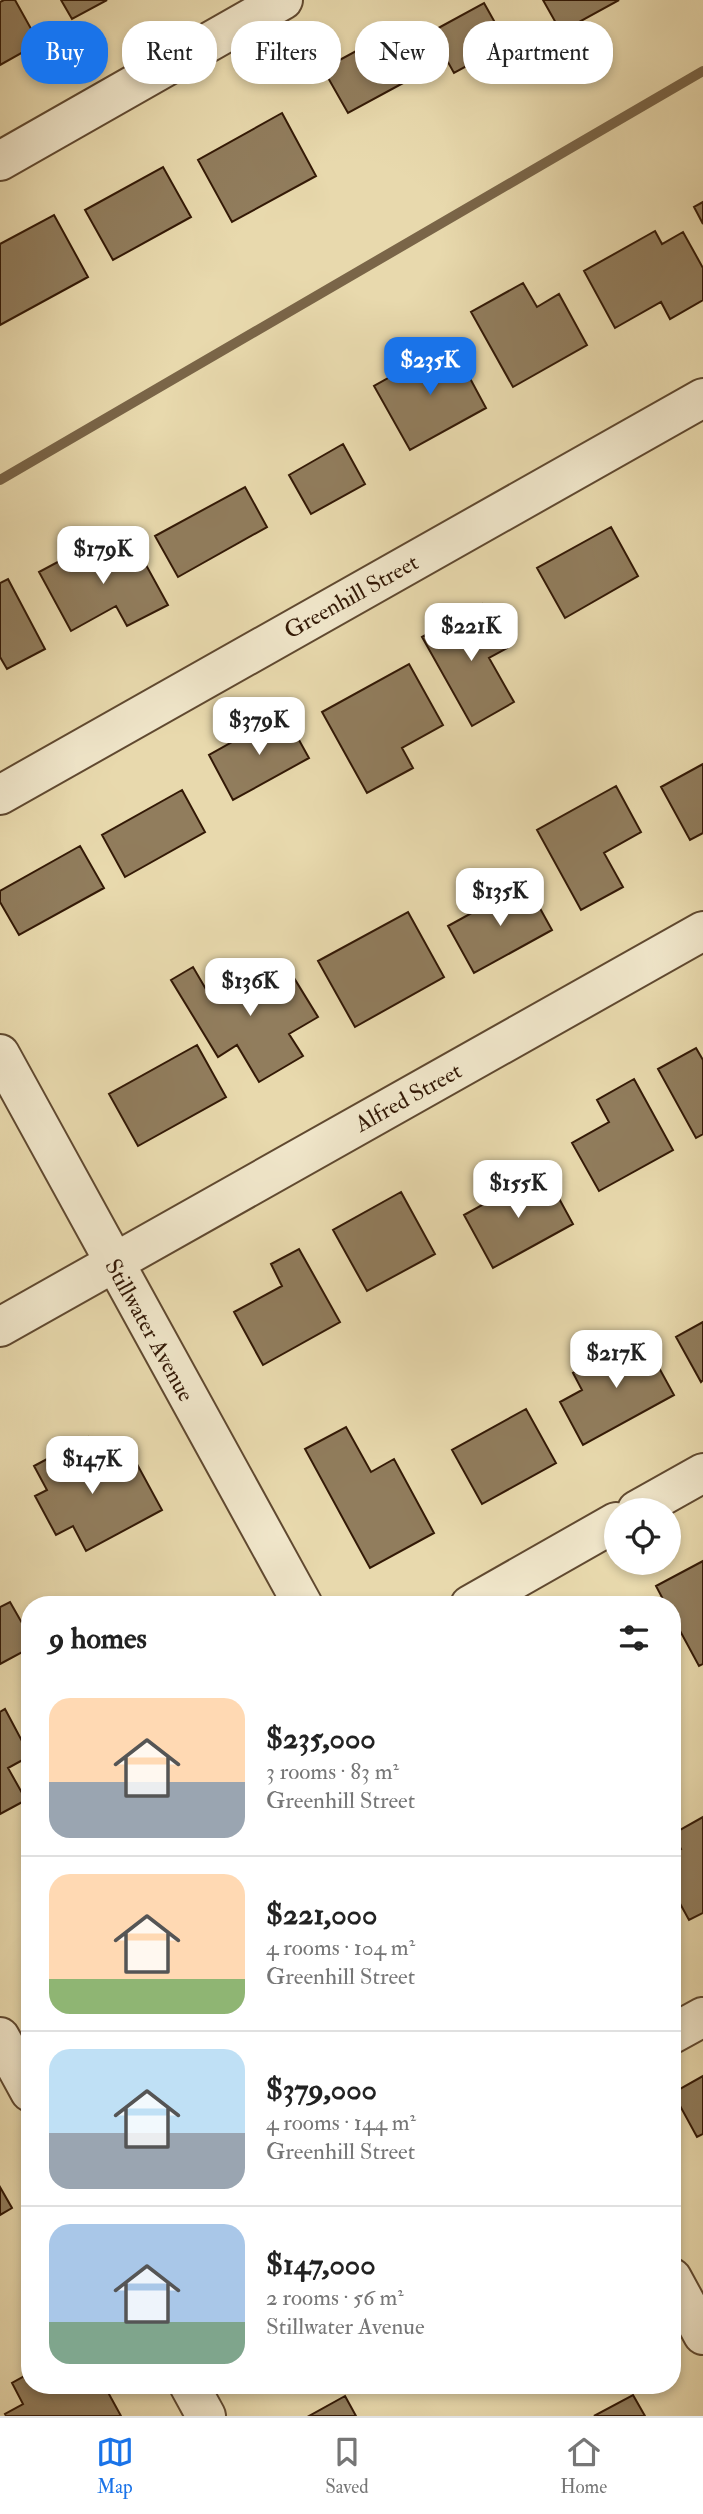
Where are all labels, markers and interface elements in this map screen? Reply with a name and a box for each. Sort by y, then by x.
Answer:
chip: Buy [21,21,108,84]
chip: Rent [122,21,217,84]
chip: Filters [231,21,341,84]
chip: New [355,21,449,84]
chip: Apartment [463,21,613,84]
pin: $235K [381,338,479,397]
text: $235K [400,345,460,374]
pin: $179K [54,526,152,586]
text: $179K [73,534,133,563]
street label: Greenhill Street [279,548,424,645]
pin: $221K [422,604,520,663]
text: $221K [441,611,501,640]
pin: $379K [210,698,308,757]
text: $379K [229,705,289,734]
pin: $135K [451,869,549,928]
text: $135K [472,876,528,905]
pin: $136K [201,958,299,1018]
text: $136K [221,966,279,995]
street label: Alfred Street [349,1056,467,1139]
pin: $155K [469,1160,567,1220]
text: $155K [489,1168,547,1197]
street label: Stillwater Avenue [98,1254,201,1407]
pin: $217K [567,1330,665,1390]
text: $217K [586,1338,646,1367]
pin: $147K [43,1436,141,1496]
text: $147K [62,1444,122,1473]
map controls [604,1498,681,1575]
button: locate [604,1498,681,1575]
icon: filters [615,1619,653,1657]
text: 9 homes [49,1620,147,1657]
text: $235,000 [266,1720,376,1757]
icon: home [105,1726,189,1810]
text: 3 rooms · 83 m² [266,1757,399,1786]
text: Greenhill Street [266,1786,415,1815]
text: $221,000 [266,1896,377,1933]
icon: home [105,1902,189,1986]
text: 4 rooms · 104 m² [266,1933,415,1962]
text: Greenhill Street [266,1962,415,1991]
text: $379,000 [266,2071,377,2108]
icon: home [105,2077,189,2161]
text: 4 rooms · 144 m² [266,2108,416,2137]
text: Greenhill Street [266,2137,415,2166]
text: $147,000 [266,2246,376,2283]
icon: home [105,2252,189,2336]
text: 2 rooms · 56 m² [266,2283,404,2312]
text: Stillwater Avenue [266,2312,425,2341]
tab: Map [96,2433,134,2499]
tab: Saved [325,2433,369,2499]
tab: Home [560,2433,607,2499]

